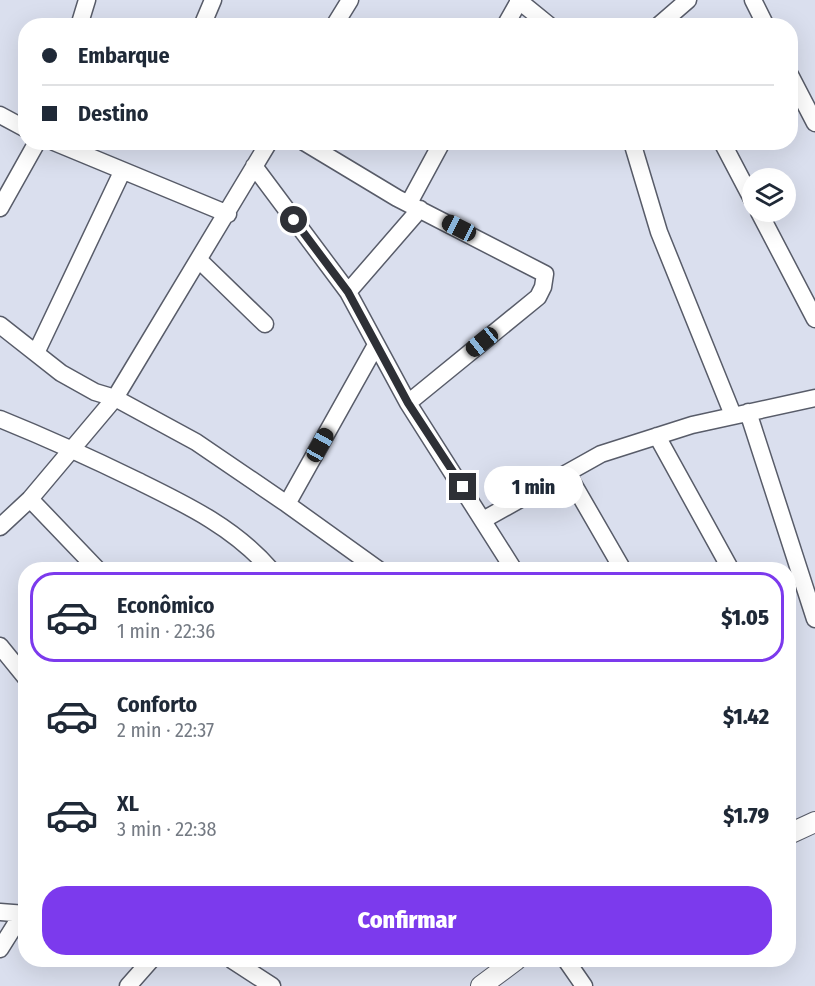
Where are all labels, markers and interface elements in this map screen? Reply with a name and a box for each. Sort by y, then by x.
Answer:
text: Embarque [78,42,170,69]
text: Destino [78,100,149,127]
map controls [742,168,796,222]
button: layers [742,168,796,222]
route start [280,206,307,233]
car [439,212,479,244]
car [462,324,502,360]
car [303,425,337,465]
callout: 1 min [484,466,583,508]
route end [449,473,476,500]
text: 1 min [512,475,555,499]
icon: car [45,590,99,644]
text: Econômico [117,592,215,619]
text: $1.05 [721,604,769,631]
text: 1 min · 22:36 [117,619,215,643]
icon: car [45,689,99,743]
text: Conforto [117,691,197,718]
text: $1.42 [723,703,769,730]
text: 2 min · 22:37 [117,718,214,742]
icon: car [45,788,99,842]
text: XL [117,790,139,817]
text: $1.79 [723,802,769,829]
text: 3 min · 22:38 [117,817,216,841]
button: Confirmar [42,886,772,955]

